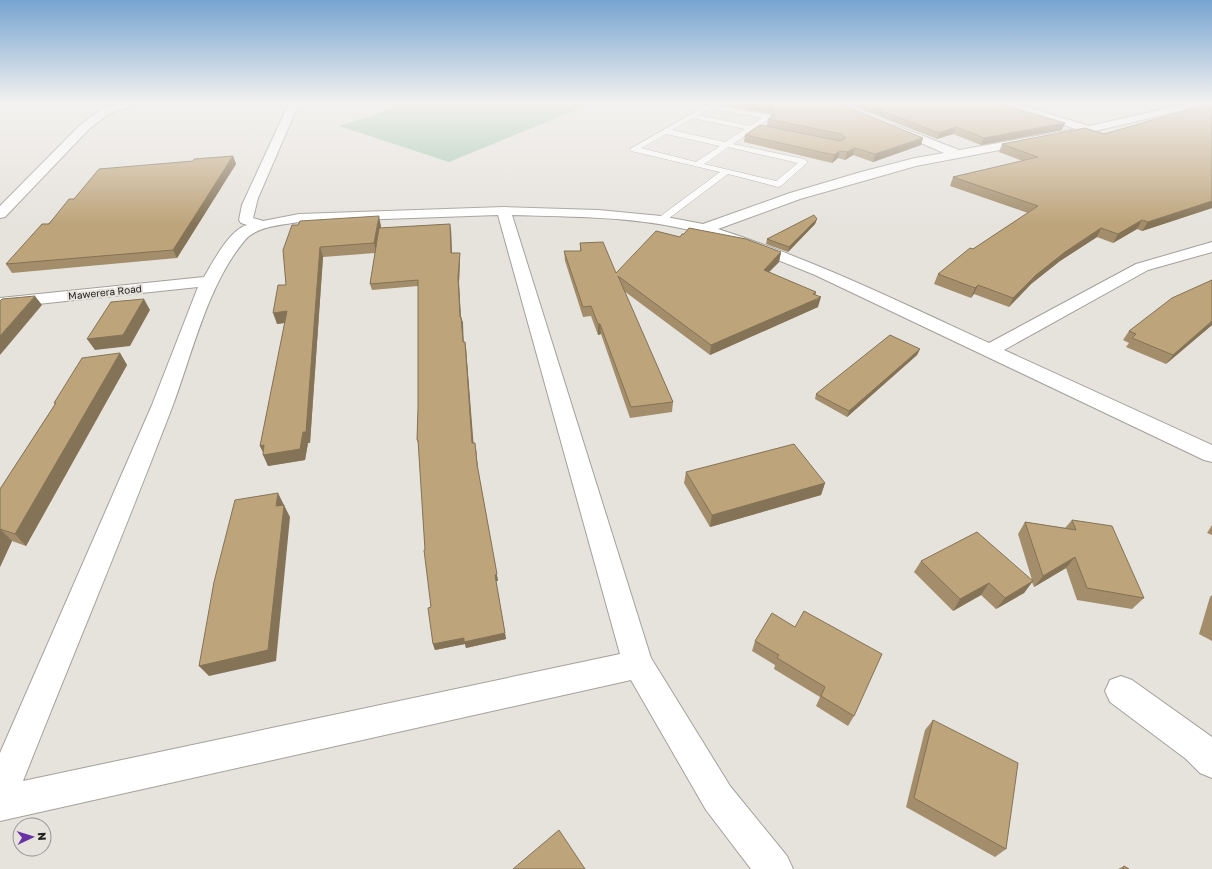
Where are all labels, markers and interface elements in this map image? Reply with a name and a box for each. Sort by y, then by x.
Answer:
street label: Mawerera Road [68,282,142,302]
north arrow [12,817,52,857]
text: N [36,832,49,841]

